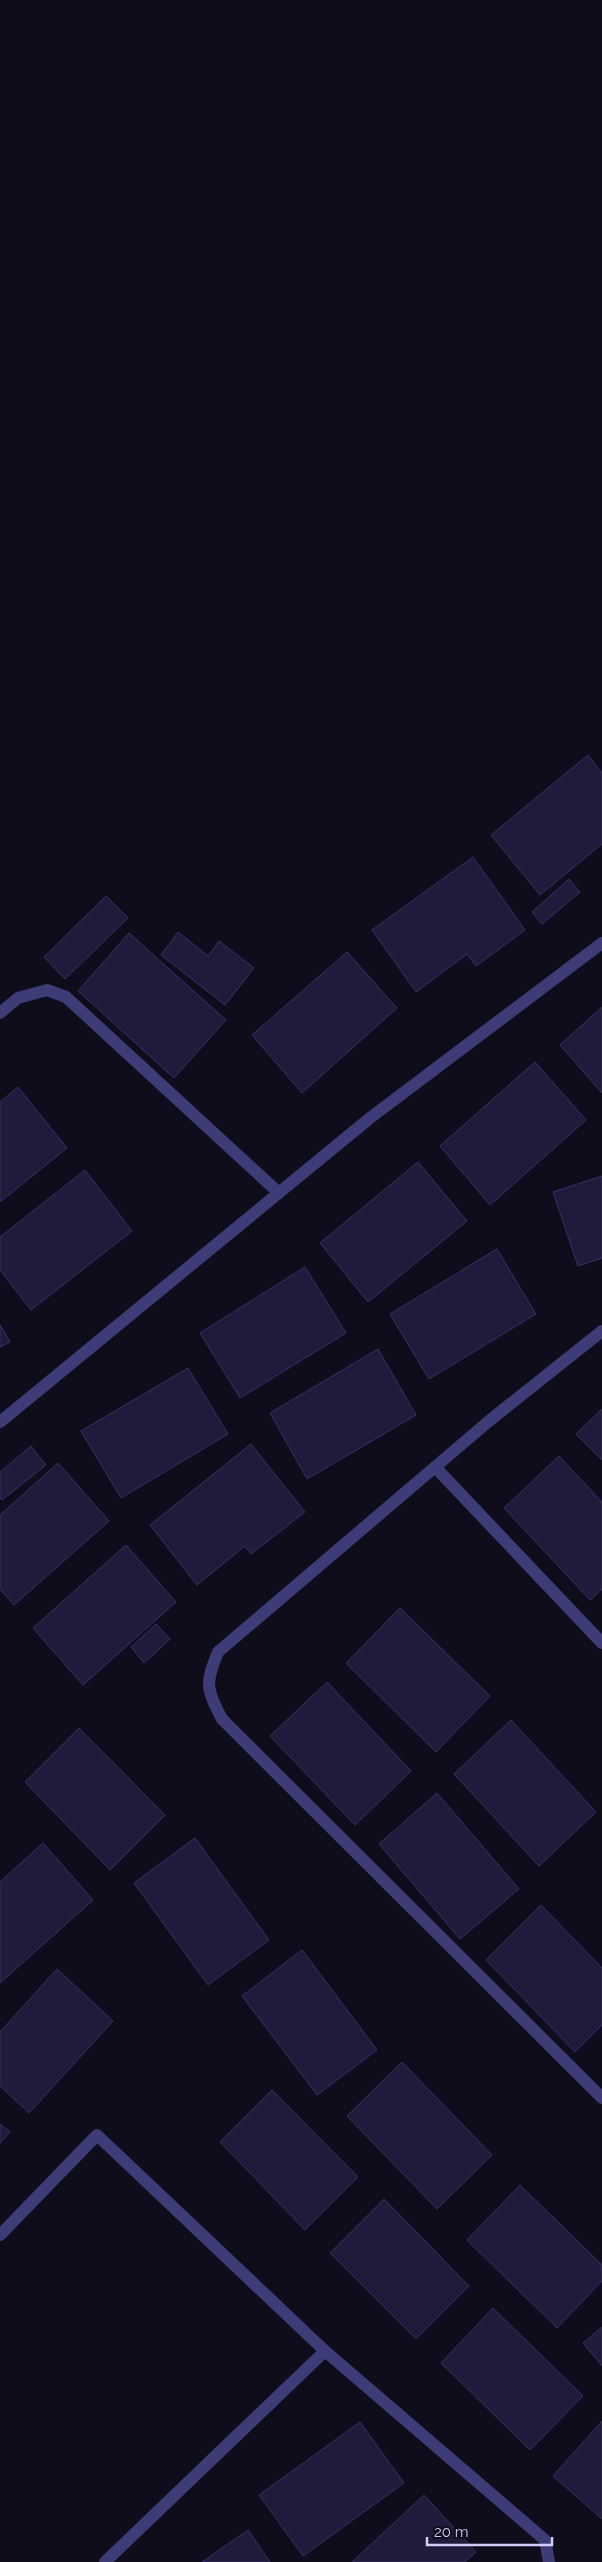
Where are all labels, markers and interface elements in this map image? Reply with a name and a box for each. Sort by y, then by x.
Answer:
scale bar [427,2514,552,2546]
text: 20 m [434,2523,469,2541]

